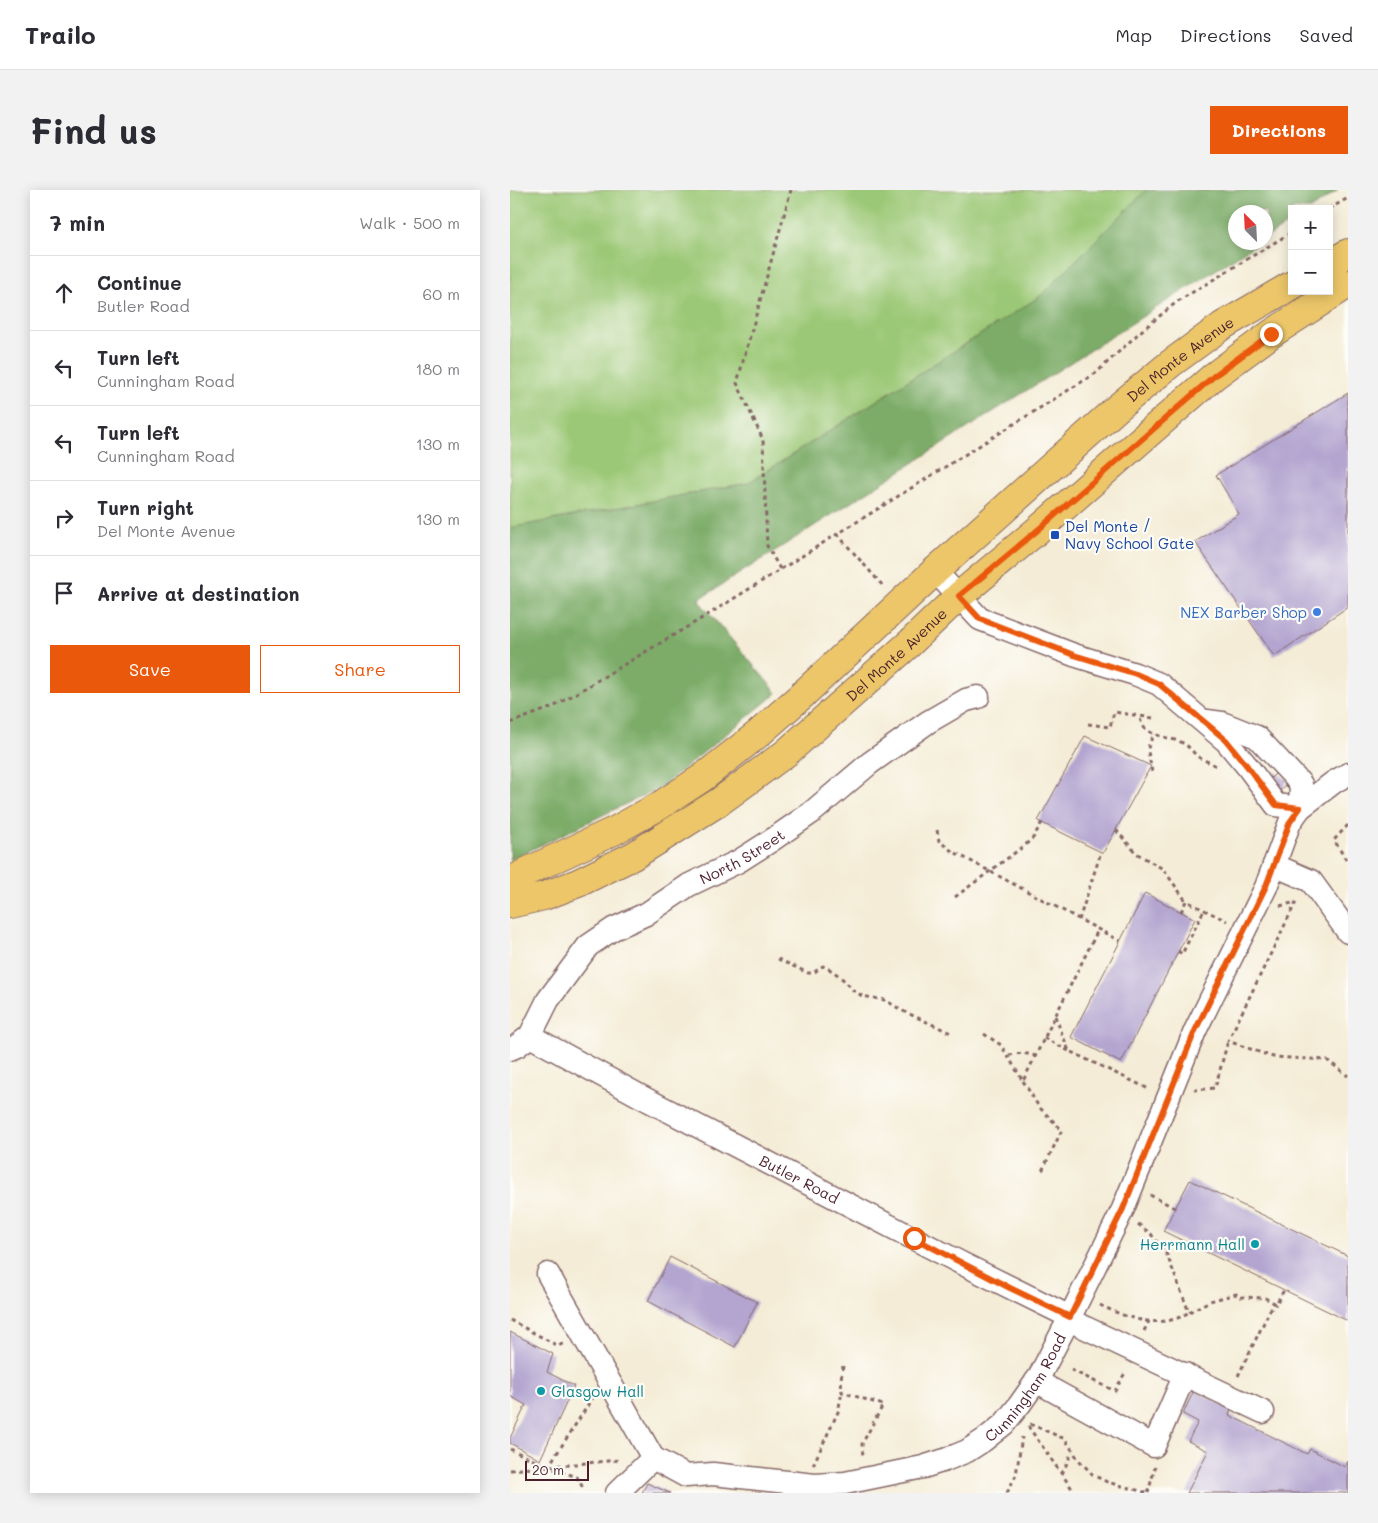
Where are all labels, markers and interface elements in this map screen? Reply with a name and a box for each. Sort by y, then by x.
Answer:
text: Trailo [25,19,96,50]
text: Map [1115,23,1152,47]
text: Directions [1180,23,1272,47]
text: Saved [1300,23,1353,47]
button: Directions [1210,106,1348,154]
text: Find us [30,107,157,153]
north arrow [1228,205,1273,250]
map controls [1288,205,1333,295]
button: + [1288,205,1333,250]
text: 7 min [50,209,105,236]
text: Walk · 500 m [359,212,460,233]
button: − [1288,250,1333,295]
text: Continue [97,270,182,295]
icon: ahead [50,279,78,307]
text: 60 m [423,283,460,304]
text: Butler Road [97,295,190,316]
street label: Del Monte Avenue [1122,311,1237,406]
route end [1260,323,1283,346]
text: Turn left [97,345,180,370]
icon: left [50,354,78,382]
text: 180 m [415,358,460,379]
text: Cunningham Road [97,370,235,391]
text: Turn left [97,420,180,445]
icon: left [50,429,78,457]
text: 130 m [416,433,460,454]
text: Cunningham Road [97,445,235,466]
text: Turn right [97,495,194,520]
icon: right [50,504,78,532]
text: 130 m [416,508,460,529]
place label: Del Monte / Navy School Gate [1065,516,1194,553]
text: Del Monte Avenue [97,520,236,541]
marker: Del Monte / Navy School Gate [1049,529,1061,541]
icon: arrive [50,579,78,607]
text: Arrive at destination [97,581,300,606]
place label: NEX Barber Shop [1180,602,1307,622]
street label: Del Monte Avenue [841,603,951,706]
marker: NEX Barber Shop [1311,606,1323,618]
button: Save [50,645,250,693]
button: Share [260,645,460,693]
street label: North Street [696,824,789,889]
street label: Butler Road [756,1150,843,1208]
route start [903,1227,926,1250]
place label: Herrmann Hall [1140,1234,1245,1254]
marker: Herrmann Hall [1249,1238,1261,1250]
street label: Cunningham Road [980,1330,1070,1446]
place label: Glasgow Hall [551,1381,644,1401]
marker: Glasgow Hall [535,1385,547,1397]
scale bar [525,1458,589,1481]
text: 20 m [532,1460,564,1479]

